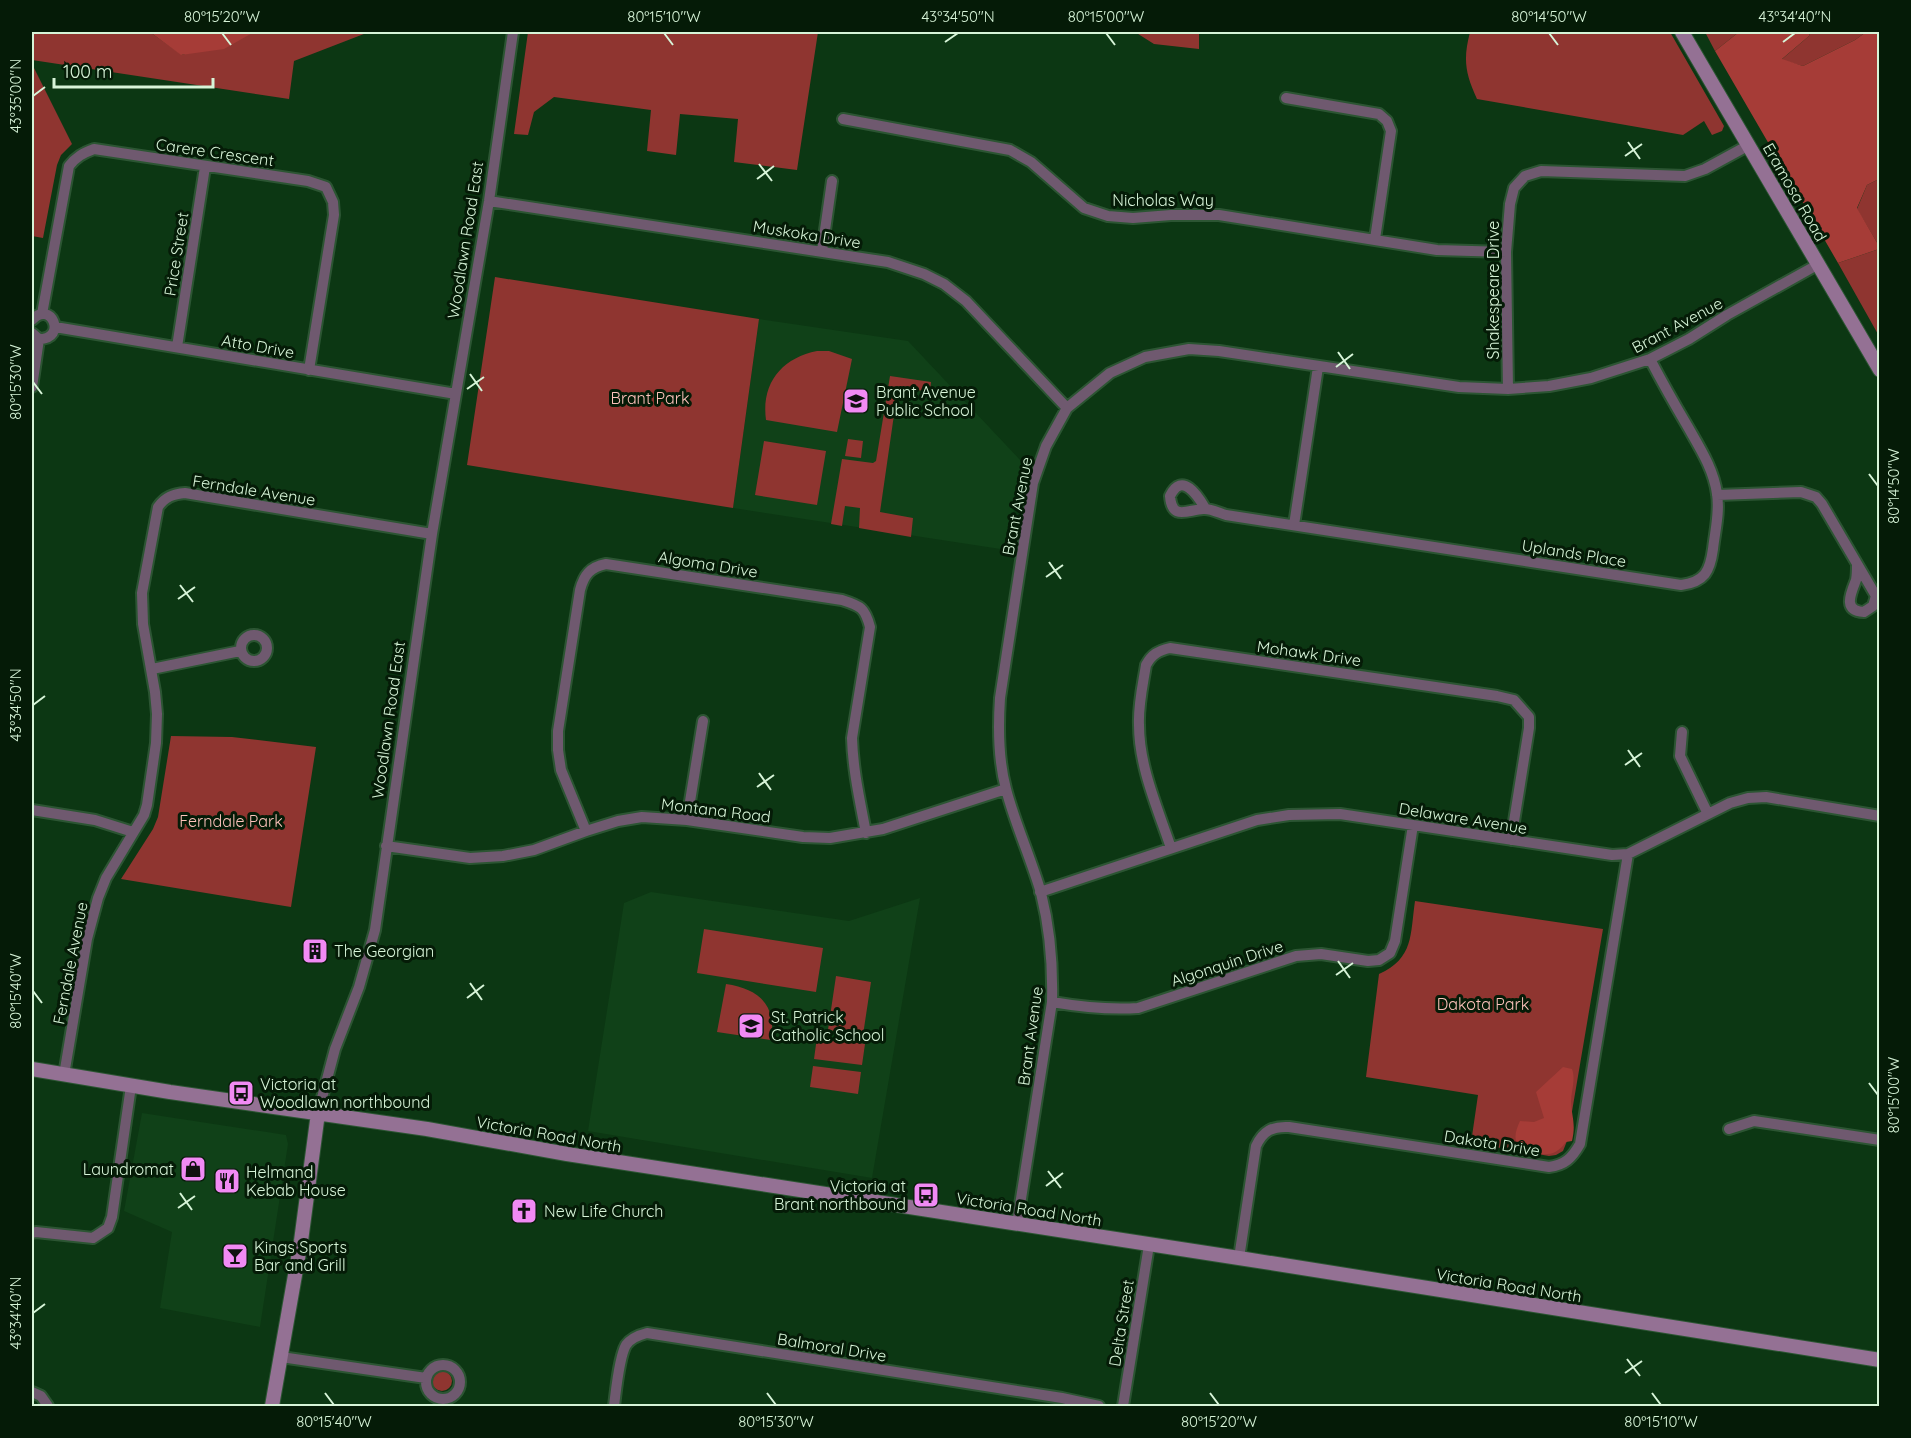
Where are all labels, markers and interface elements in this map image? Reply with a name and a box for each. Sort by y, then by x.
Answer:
text: 80°15'20"W [184,7,261,26]
text: 80°15'10"W [627,7,701,26]
text: 43°34'50"N [921,7,995,26]
text: 80°15'00"W [1068,7,1145,26]
text: 80°14'50"W [1511,7,1587,26]
text: 43°34'40"N [1759,7,1831,26]
scale bar [54,51,213,89]
text: 43°35'00"N [6,59,25,133]
text: 100 m [63,60,112,83]
street label: Carere Crescent [155,134,275,170]
street label: Eramosa Road [1759,139,1831,245]
street label: Woodlawn Road East [443,160,487,320]
street label: Nicholas Way [1112,190,1214,210]
street label: Price Street [160,211,192,297]
street label: Muskoka Drive [752,216,862,252]
street label: Shakespeare Drive [1483,221,1503,359]
street label: Brant Avenue [1628,293,1726,357]
street label: Atto Drive [220,330,296,362]
text: 80°15'30"W [6,344,25,420]
place label: Brant Avenue Public School [876,382,976,420]
school or university icon: Brant Avenue Public School [841,386,871,416]
park label: Brant Park [611,388,690,408]
text: 80°14'50"W [1884,448,1903,524]
street label: Brant Avenue [998,455,1036,557]
street label: Ferndale Avenue [191,470,317,510]
street label: Uplands Place [1520,535,1628,571]
street label: Algoma Drive [657,546,759,582]
street label: Mohawk Drive [1256,636,1362,670]
street label: Woodlawn Road East [367,640,409,800]
text: 43°34'50"N [6,668,25,742]
street label: Montana Road [660,793,772,827]
street label: Delaware Avenue [1397,798,1529,838]
park label: Ferndale Park [179,811,283,831]
street label: Ferndale Avenue [48,900,92,1026]
street label: Algonquin Drive [1168,935,1286,991]
building icon: The Georgian [300,936,330,966]
place label: The Georgian [334,941,434,961]
text: 80°15'40"W [6,953,25,1029]
street label: Brant Avenue [1013,985,1047,1087]
park label: Dakota Park [1437,994,1529,1014]
place label: St. Patrick Catholic School [771,1007,884,1045]
school or university icon: St. Patrick Catholic School [736,1011,766,1041]
text: 80°15'00"W [1884,1056,1903,1133]
place label: Victoria at Woodlawn northbound [260,1074,430,1112]
bus stop icon: Victoria at Woodlawn northbound [226,1078,256,1108]
street label: Victoria Road North [475,1111,623,1157]
street label: Dakota Drive [1442,1126,1542,1160]
shop icon: Laundromat [178,1154,208,1184]
place label: Laundromat [83,1159,174,1179]
place label: Helmand Kebab House [246,1162,346,1200]
restaurant icon: Helmand Kebab House [212,1166,242,1196]
place label: Victoria at Brant northbound [774,1176,906,1214]
bus stop icon: Victoria at Brant northbound [911,1180,941,1210]
street label: Victoria Road North [955,1188,1103,1230]
church icon: New Life Church [509,1196,539,1226]
place label: New Life Church [544,1201,663,1221]
place label: Kings Sports Bar and Grill [254,1237,347,1275]
bar icon: Kings Sports Bar and Grill [220,1241,250,1271]
street label: Victoria Road North [1435,1264,1583,1306]
text: 43°34'40"N [6,1277,25,1349]
street label: Delta Street [1104,1278,1138,1368]
street label: Balmoral Drive [776,1328,888,1366]
text: 80°15'40"W [296,1412,372,1431]
text: 80°15'30"W [738,1412,814,1431]
text: 80°15'20"W [1181,1412,1258,1431]
text: 80°15'10"W [1624,1412,1698,1431]

